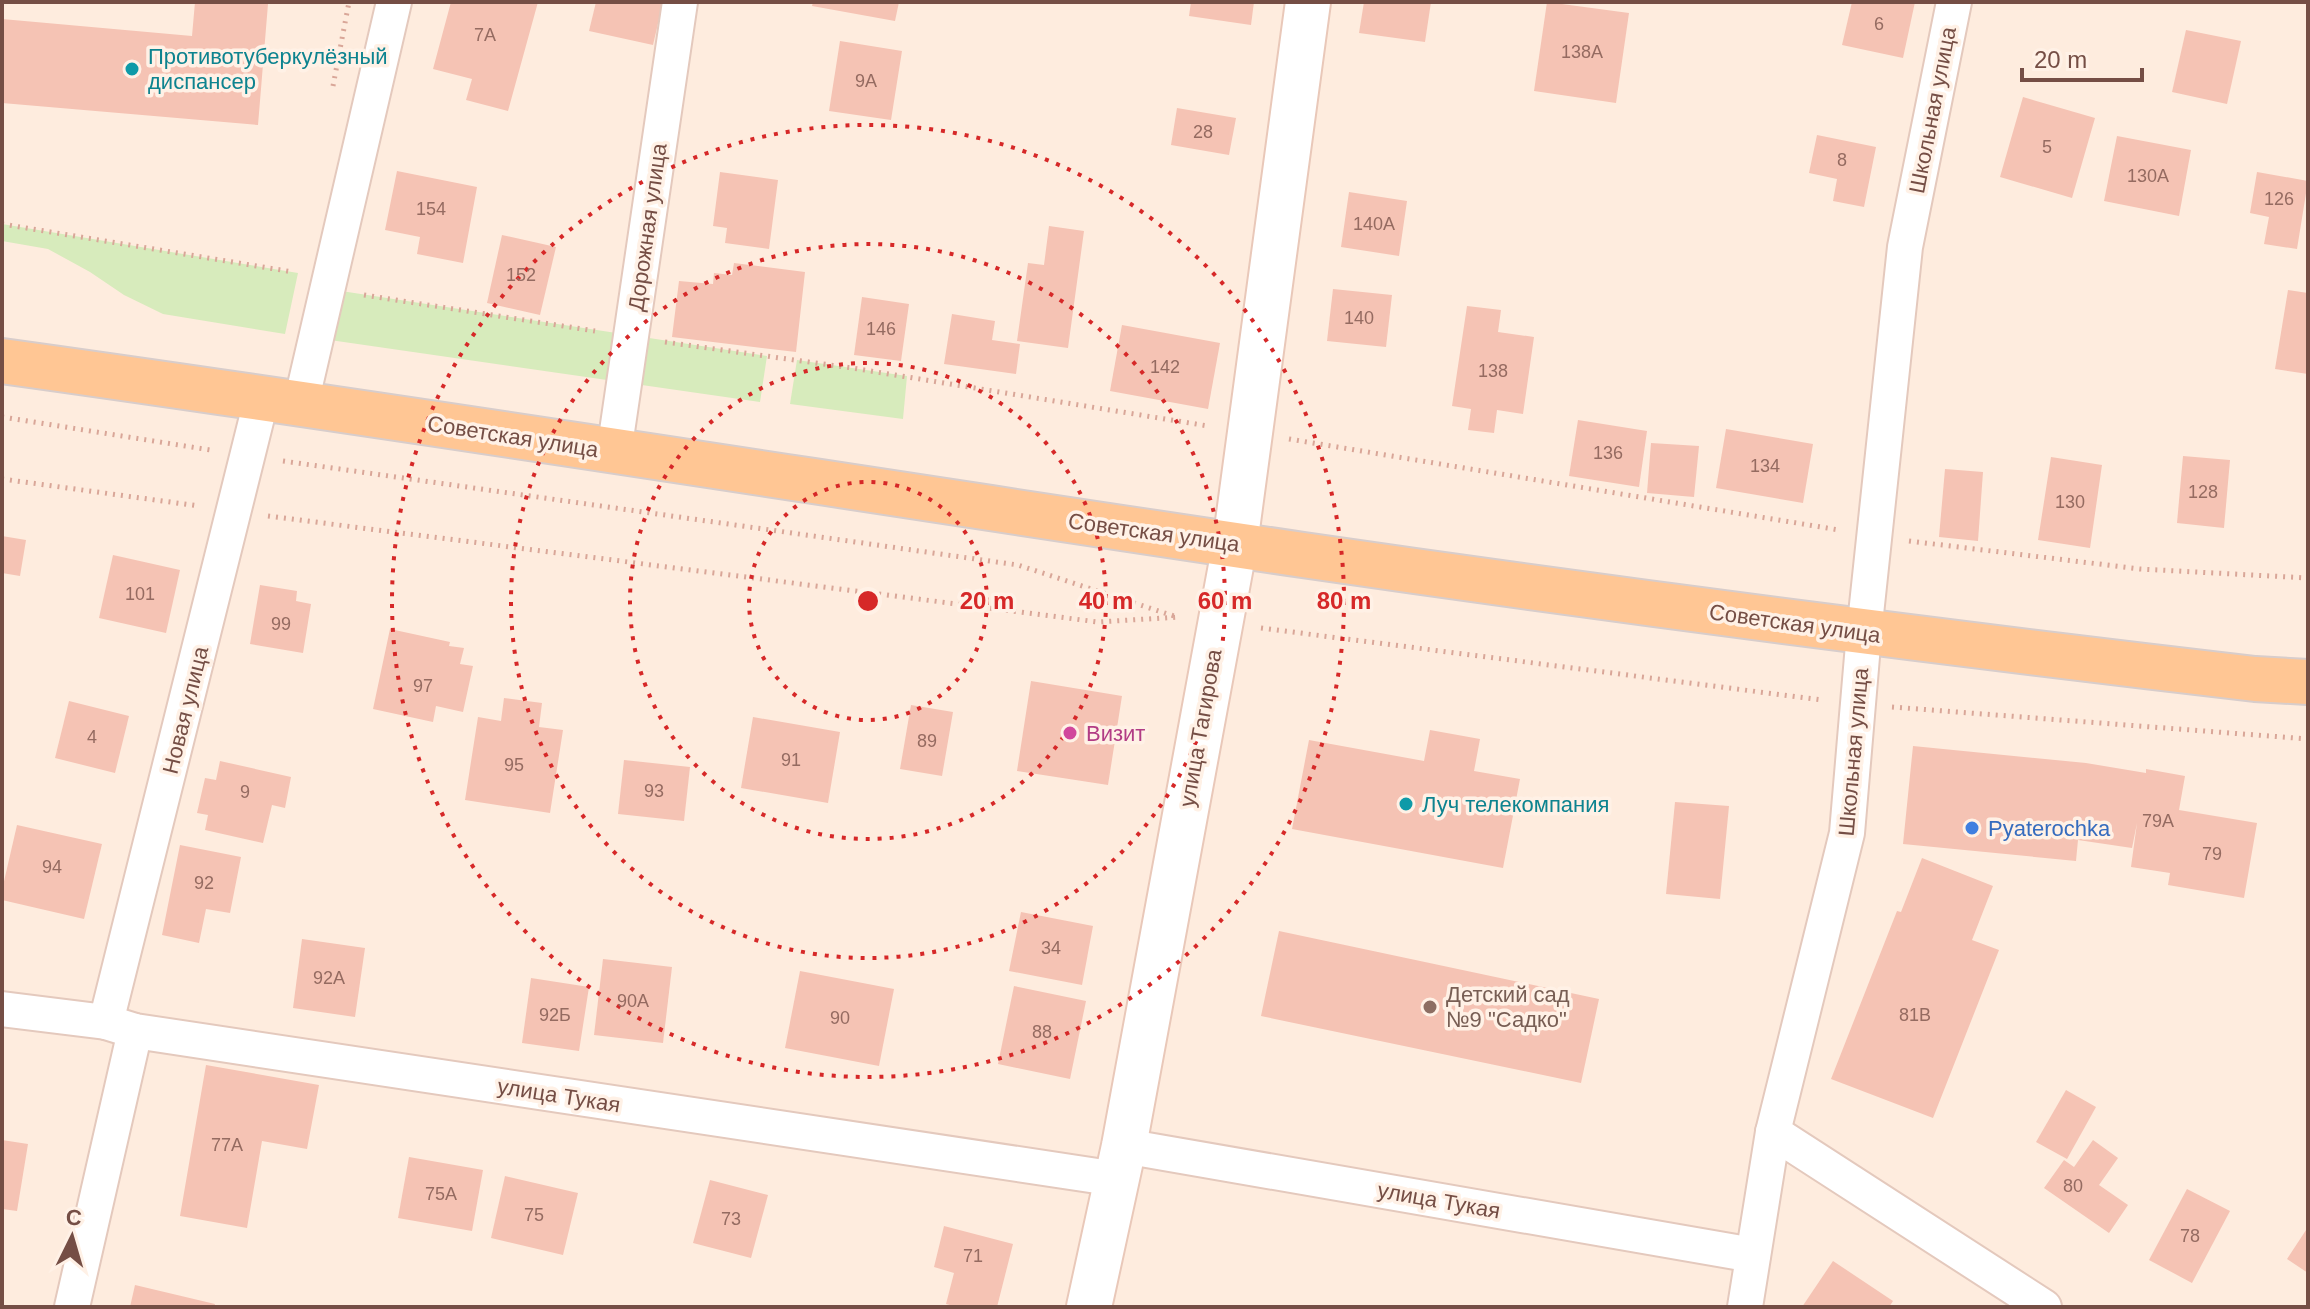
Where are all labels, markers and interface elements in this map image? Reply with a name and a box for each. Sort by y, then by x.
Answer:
house number: 6 [1874,14,1884,34]
street label: Школьная улица [1904,24,1961,195]
house number: 7А [474,25,496,45]
scale bar [2022,32,2142,82]
house number: 138А [1561,42,1603,62]
place label: Противотуберкулёзный диспансер [148,44,388,94]
text: 20 m [2034,46,2087,73]
marker: Противотуберкулёзный диспансер [123,60,141,78]
house number: 9А [855,71,877,91]
house number: 28 [1193,122,1213,142]
house number: 5 [2042,137,2052,157]
street label: Дорожная улица [623,141,672,313]
house number: 8 [1837,150,1847,170]
house number: 130А [2127,166,2169,186]
house number: 126 [2264,189,2294,209]
house number: 154 [416,199,446,219]
house number: 140А [1353,214,1395,234]
house number: 152 [506,265,536,285]
house number: 140 [1344,308,1374,328]
house number: 146 [866,319,896,339]
house number: 142 [1150,357,1180,377]
house number: 138 [1478,361,1508,381]
street label: Советская улица [426,411,601,462]
house number: 136 [1593,443,1623,463]
house number: 134 [1750,456,1780,476]
house number: 128 [2188,482,2218,502]
house number: 130 [2055,492,2085,512]
street label: Советская улица [1067,508,1242,557]
house number: 101 [125,584,155,604]
centre of rings [854,587,882,615]
text: 20 m [960,587,1014,614]
text: 40 m [1079,587,1133,614]
text: 60 m [1198,587,1252,614]
text: 80 m [1317,587,1371,614]
street label: Советская улица [1708,599,1883,648]
house number: 99 [271,614,291,634]
street label: Новая улица [158,643,214,776]
street label: улица Тагирова [1174,647,1227,809]
street label: Школьная улица [1834,666,1873,837]
house number: 97 [413,676,433,696]
place label: Визит [1086,721,1145,746]
marker: Визит [1061,724,1079,742]
house number: 4 [87,727,97,747]
house number: 89 [917,731,937,751]
house number: 91 [781,750,801,770]
house number: 95 [504,755,524,775]
house number: 93 [644,781,664,801]
house number: 9 [240,782,250,802]
place label: Луч телекомпания [1422,792,1609,817]
marker: Луч телекомпания [1397,795,1415,813]
house number: 79А [2142,811,2174,831]
place label: Pyaterochka [1988,816,2111,841]
marker: Pyaterochka [1963,819,1981,837]
house number: 79 [2202,844,2222,864]
house number: 94 [42,857,62,877]
house number: 92 [194,873,214,893]
house number: 34 [1041,938,1061,958]
house number: 92А [313,968,345,988]
place label: Детский сад №9 "Садко" [1446,982,1570,1032]
house number: 90А [617,991,649,1011]
marker: Детский сад №9 "Садко" [1421,998,1439,1016]
house number: 92Б [539,1005,571,1025]
house number: 81В [1899,1005,1931,1025]
house number: 90 [830,1008,850,1028]
house number: 88 [1032,1022,1052,1042]
street label: улица Тукая [496,1073,622,1118]
house number: 77А [211,1135,243,1155]
house number: 80 [2063,1176,2083,1196]
street label: улица Тукая [1376,1177,1502,1224]
house number: 75А [425,1184,457,1204]
north arrow [32,1197,112,1277]
text: С [65,1204,83,1231]
house number: 75 [524,1205,544,1225]
house number: 73 [721,1209,741,1229]
house number: 78 [2180,1226,2200,1246]
house number: 71 [963,1246,983,1266]

